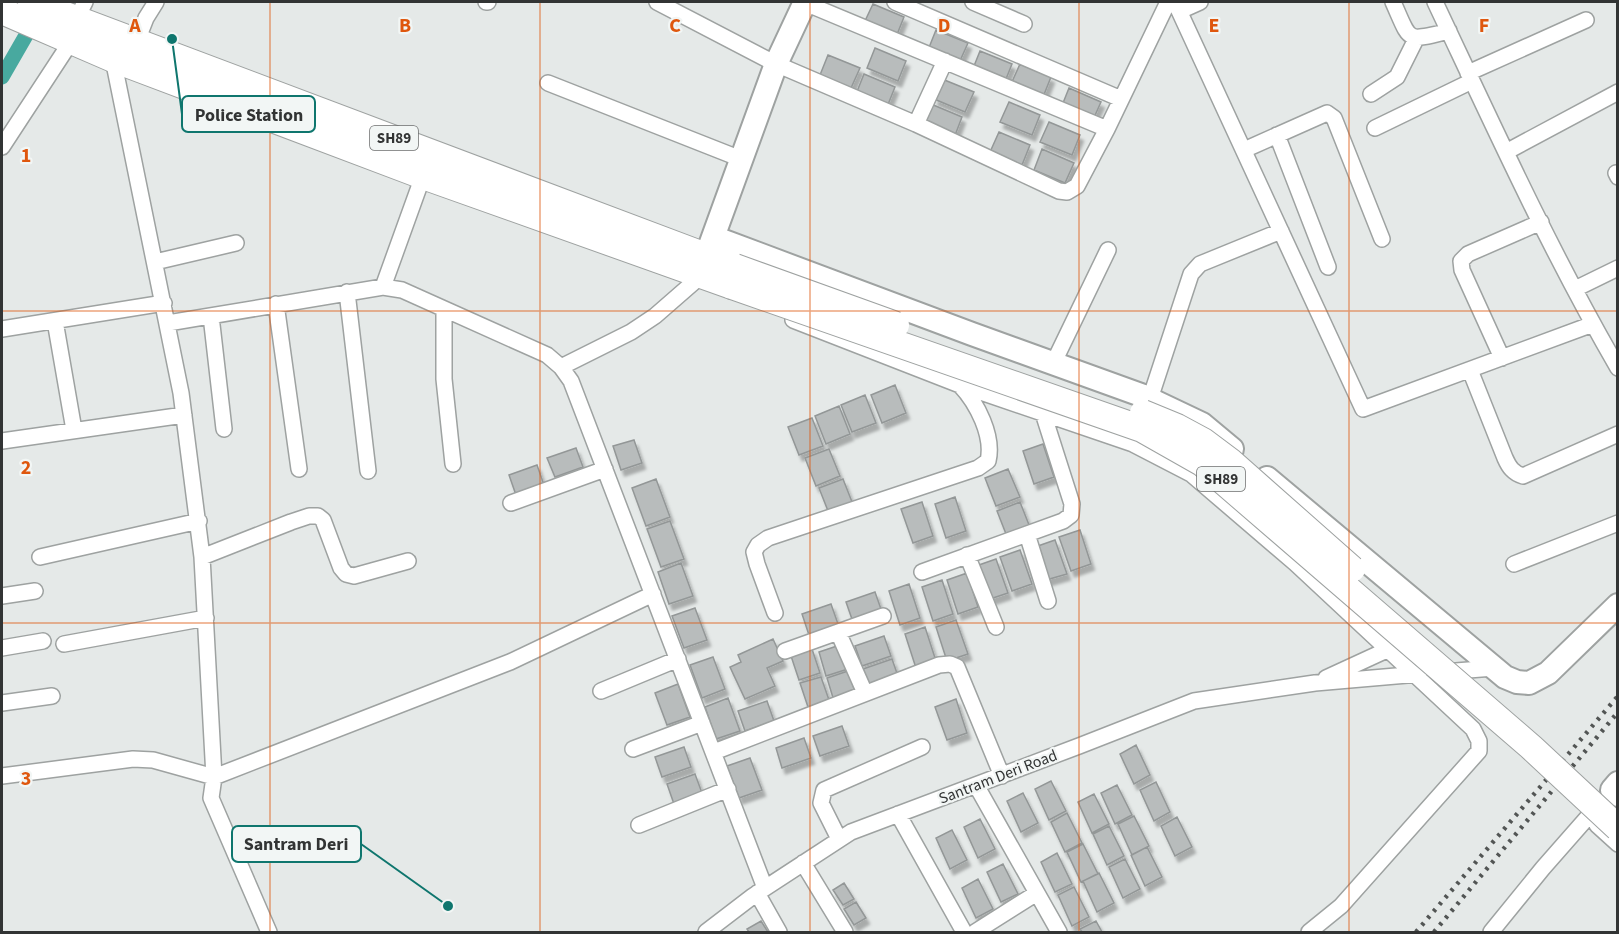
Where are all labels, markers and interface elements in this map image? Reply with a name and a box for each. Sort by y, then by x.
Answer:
text: A [128,12,141,40]
text: B [399,12,411,40]
text: C [669,12,681,40]
text: D [938,12,950,40]
text: E [1209,12,1219,40]
text: F [1479,12,1489,40]
callout: Police Station [182,96,315,132]
text: Police Station [195,103,303,128]
road number: SH89 [370,126,418,150]
text: 1 [21,142,31,170]
text: 2 [21,454,31,482]
road number: SH89 [1197,467,1245,491]
street label: Santram Deri Road [936,744,1060,810]
text: 3 [21,765,31,793]
callout: Santram Deri [232,826,361,862]
text: Santram Deri [244,832,348,857]

